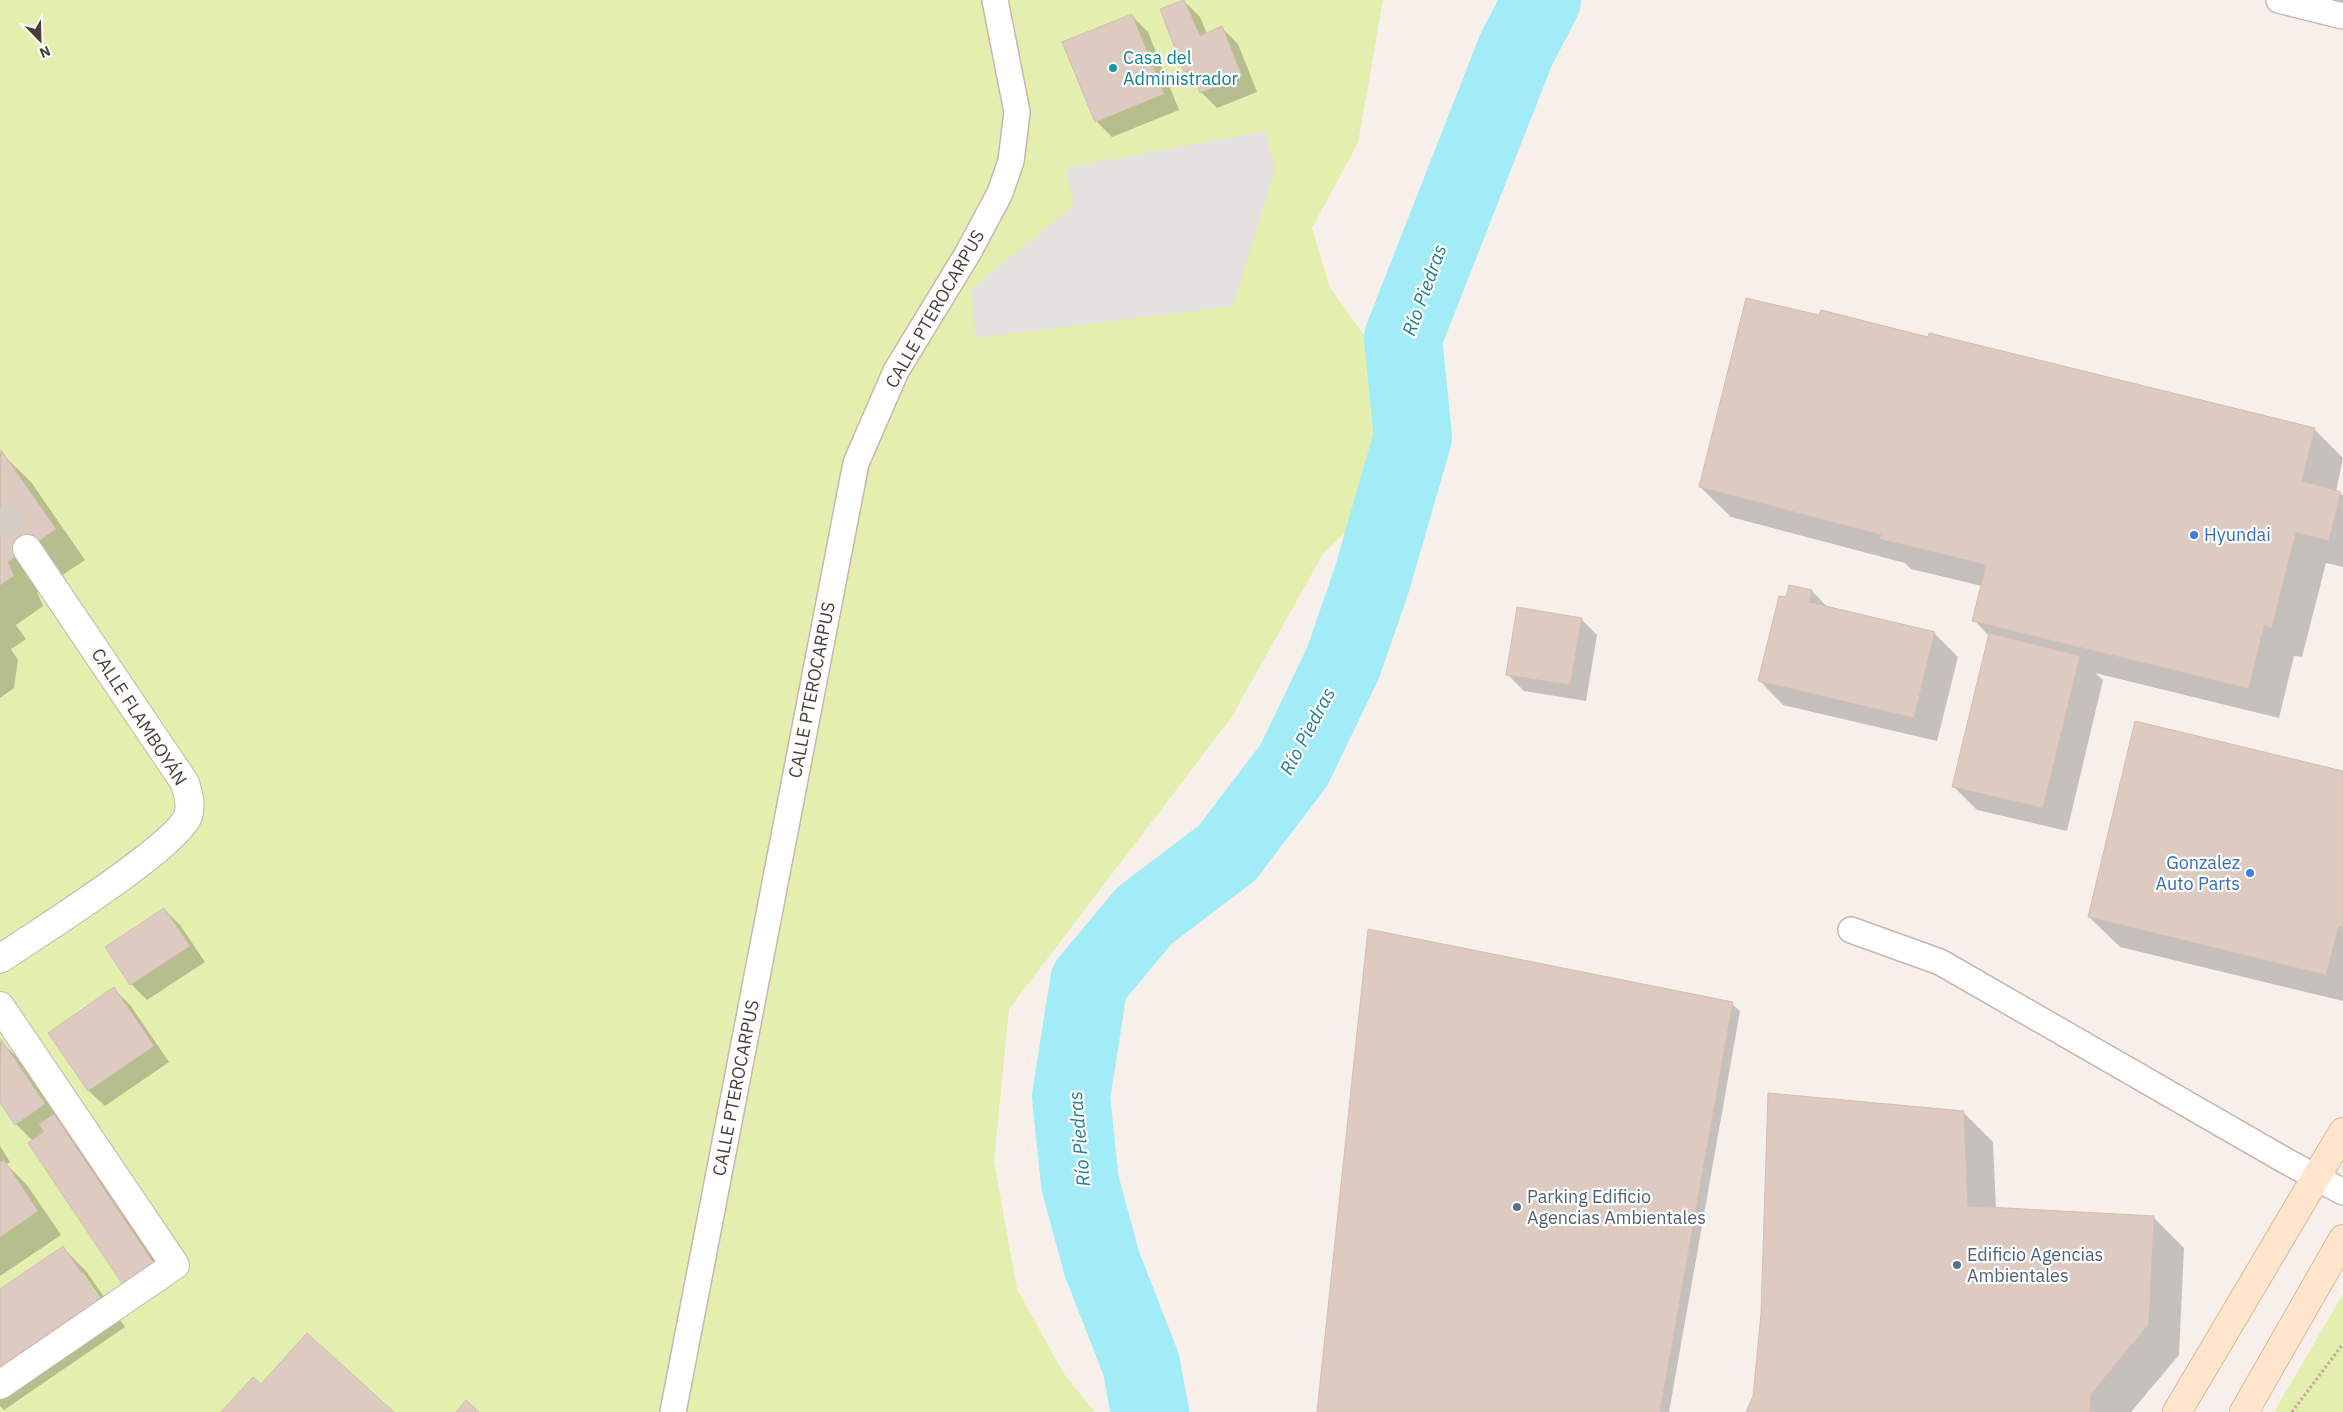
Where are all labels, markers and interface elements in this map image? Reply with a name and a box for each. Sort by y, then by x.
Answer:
north arrow [15,15,65,65]
text: N [37,42,53,62]
place label: Casa del Administrador [1123,46,1239,90]
marker: Casa del Administrador [1107,62,1119,74]
street label: CALLE PTEROCARPUS [880,225,989,392]
water label: Río Piedras [1396,241,1452,339]
place label: Hyundai [2204,523,2271,546]
marker: Hyundai [2188,529,2200,541]
street label: CALLE PTEROCARPUS [783,600,840,780]
street label: CALLE FLAMBOYÁN [86,644,192,790]
water label: Río Piedras [1274,683,1340,779]
place label: Gonzalez Auto Parts [2156,851,2240,895]
marker: Gonzalez Auto Parts [2244,867,2256,879]
street label: CALLE PTEROCARPUS [707,998,764,1178]
water label: Río Piedras [1063,1090,1095,1188]
place label: Parking Edificio Agencias Ambientales [1527,1185,1706,1229]
marker: Parking Edificio Agencias Ambientales [1511,1201,1523,1213]
place label: Edificio Agencias Ambientales [1967,1243,2103,1287]
marker: Edificio Agencias Ambientales [1951,1259,1963,1271]

